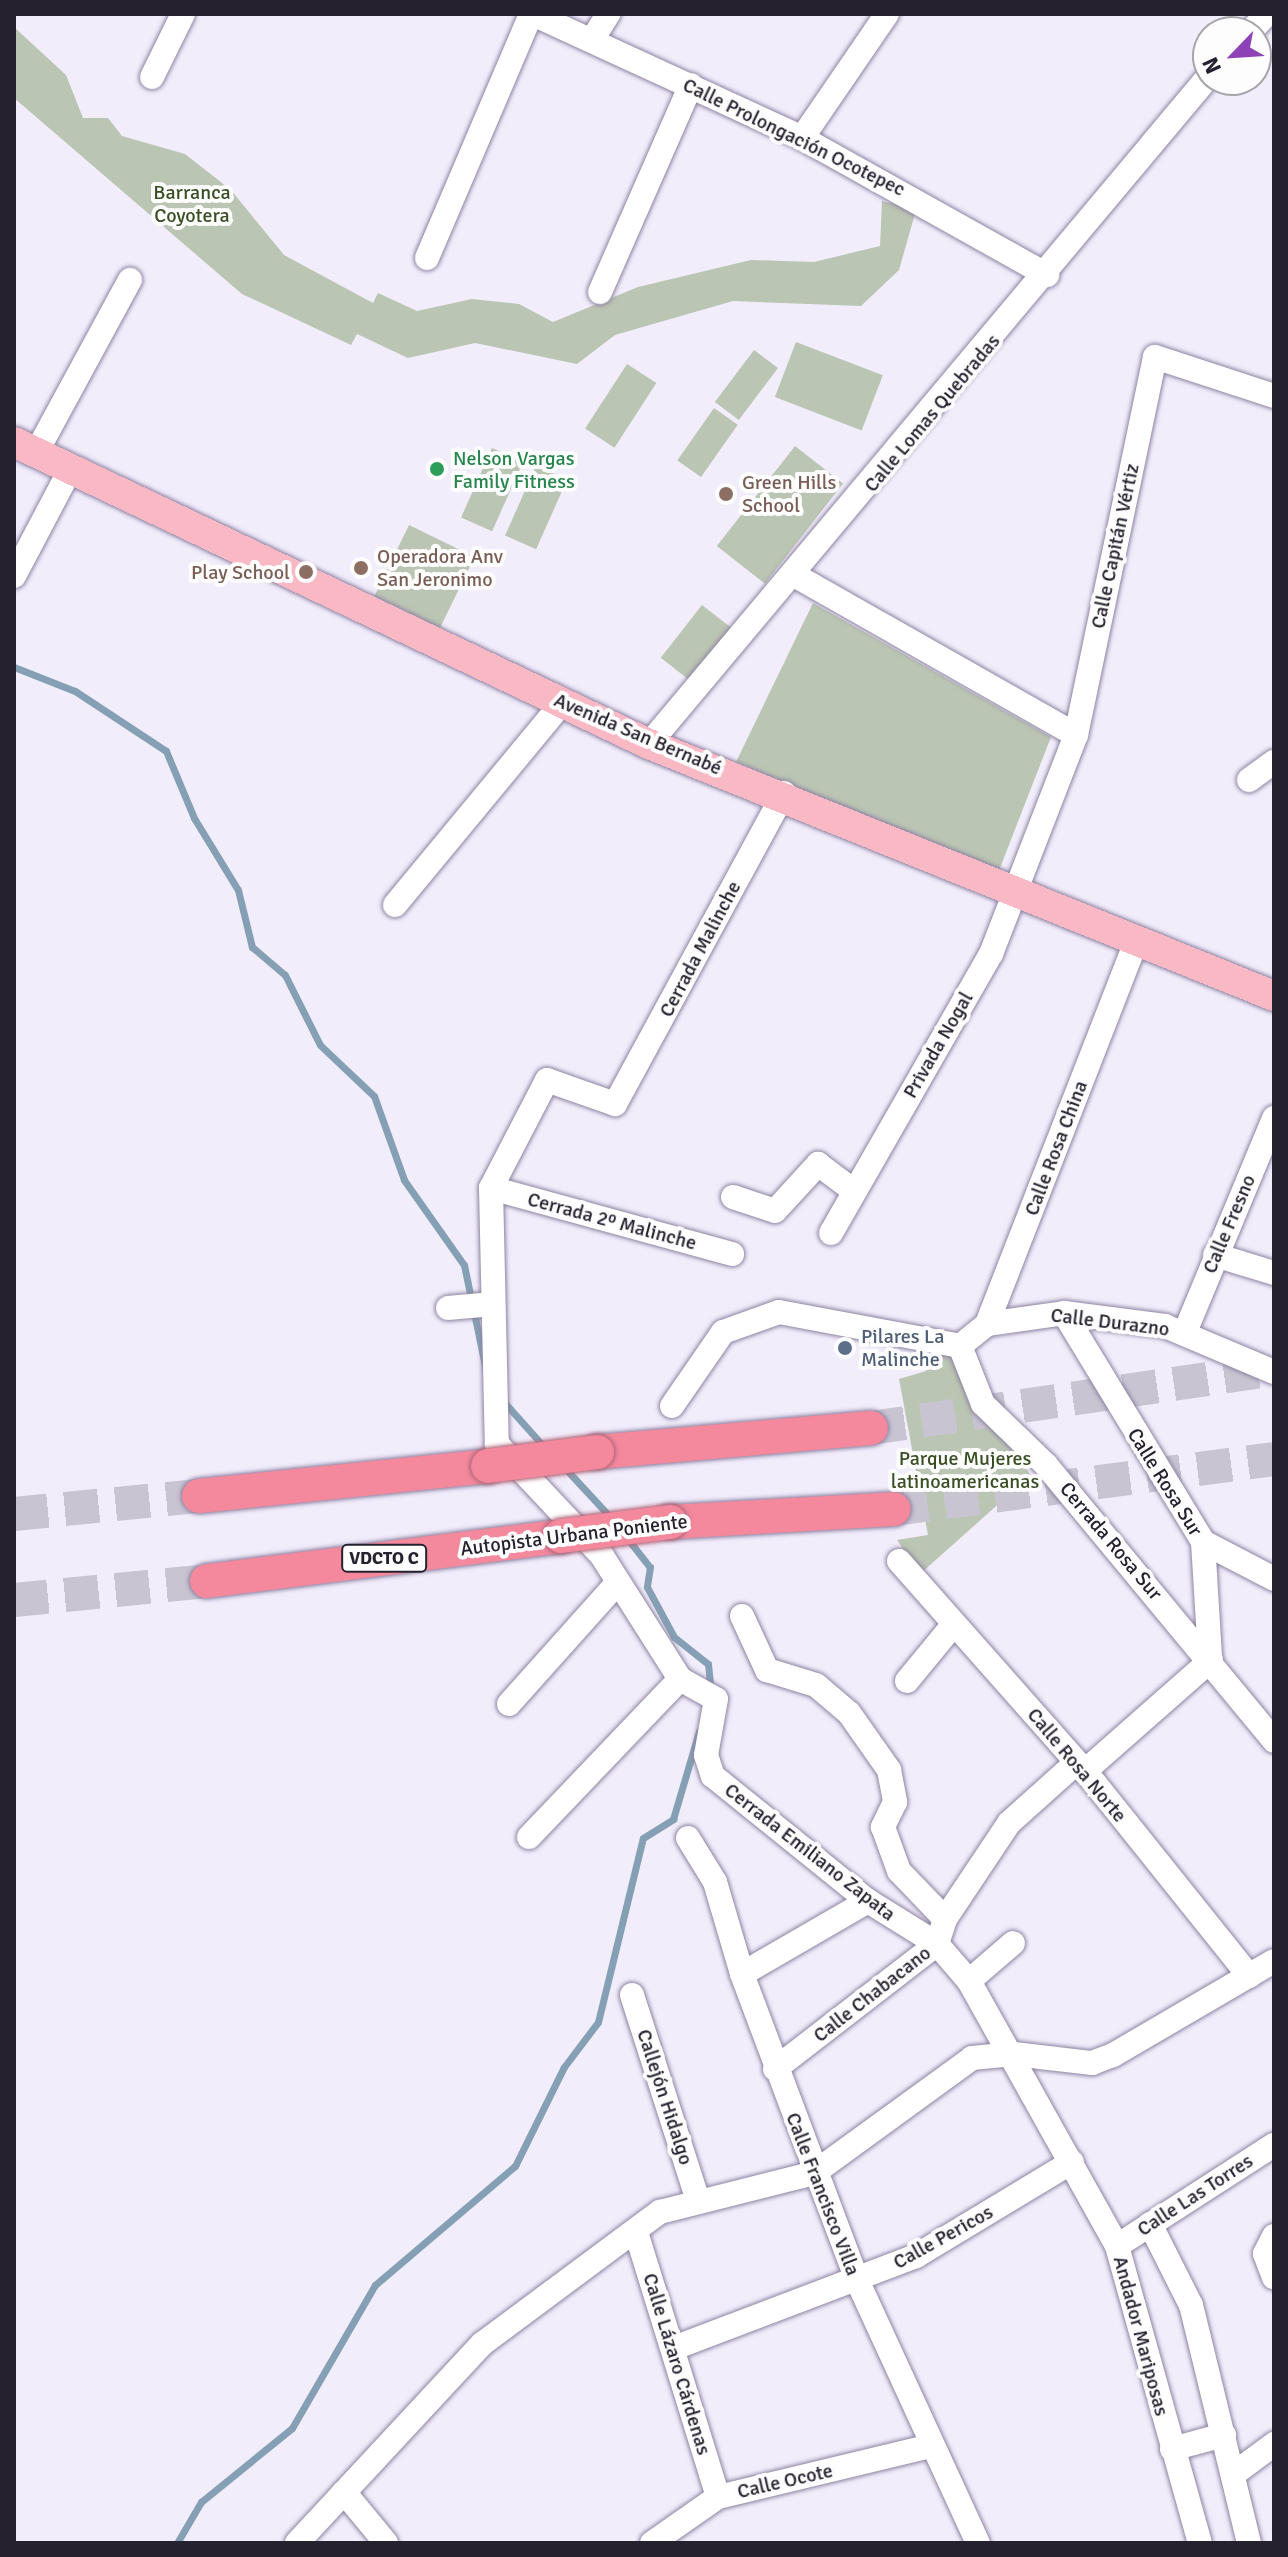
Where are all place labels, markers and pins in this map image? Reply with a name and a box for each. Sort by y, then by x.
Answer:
place label: Nelson Vargas Family Fitness [453,446,575,493]
marker: Nelson Vargas Family Fitness [428,460,446,478]
place label: Green Hills School [742,470,836,517]
marker: Green Hills School [717,485,735,503]
place label: Operadora Anv San Jeronimo [377,544,503,591]
marker: Operadora Anv San Jeronimo [352,559,370,577]
place label: Play School [191,560,290,584]
marker: Play School [297,563,315,581]
place label: Pilares La Malinche [861,1324,944,1371]
marker: Pilares La Malinche [836,1339,854,1357]

